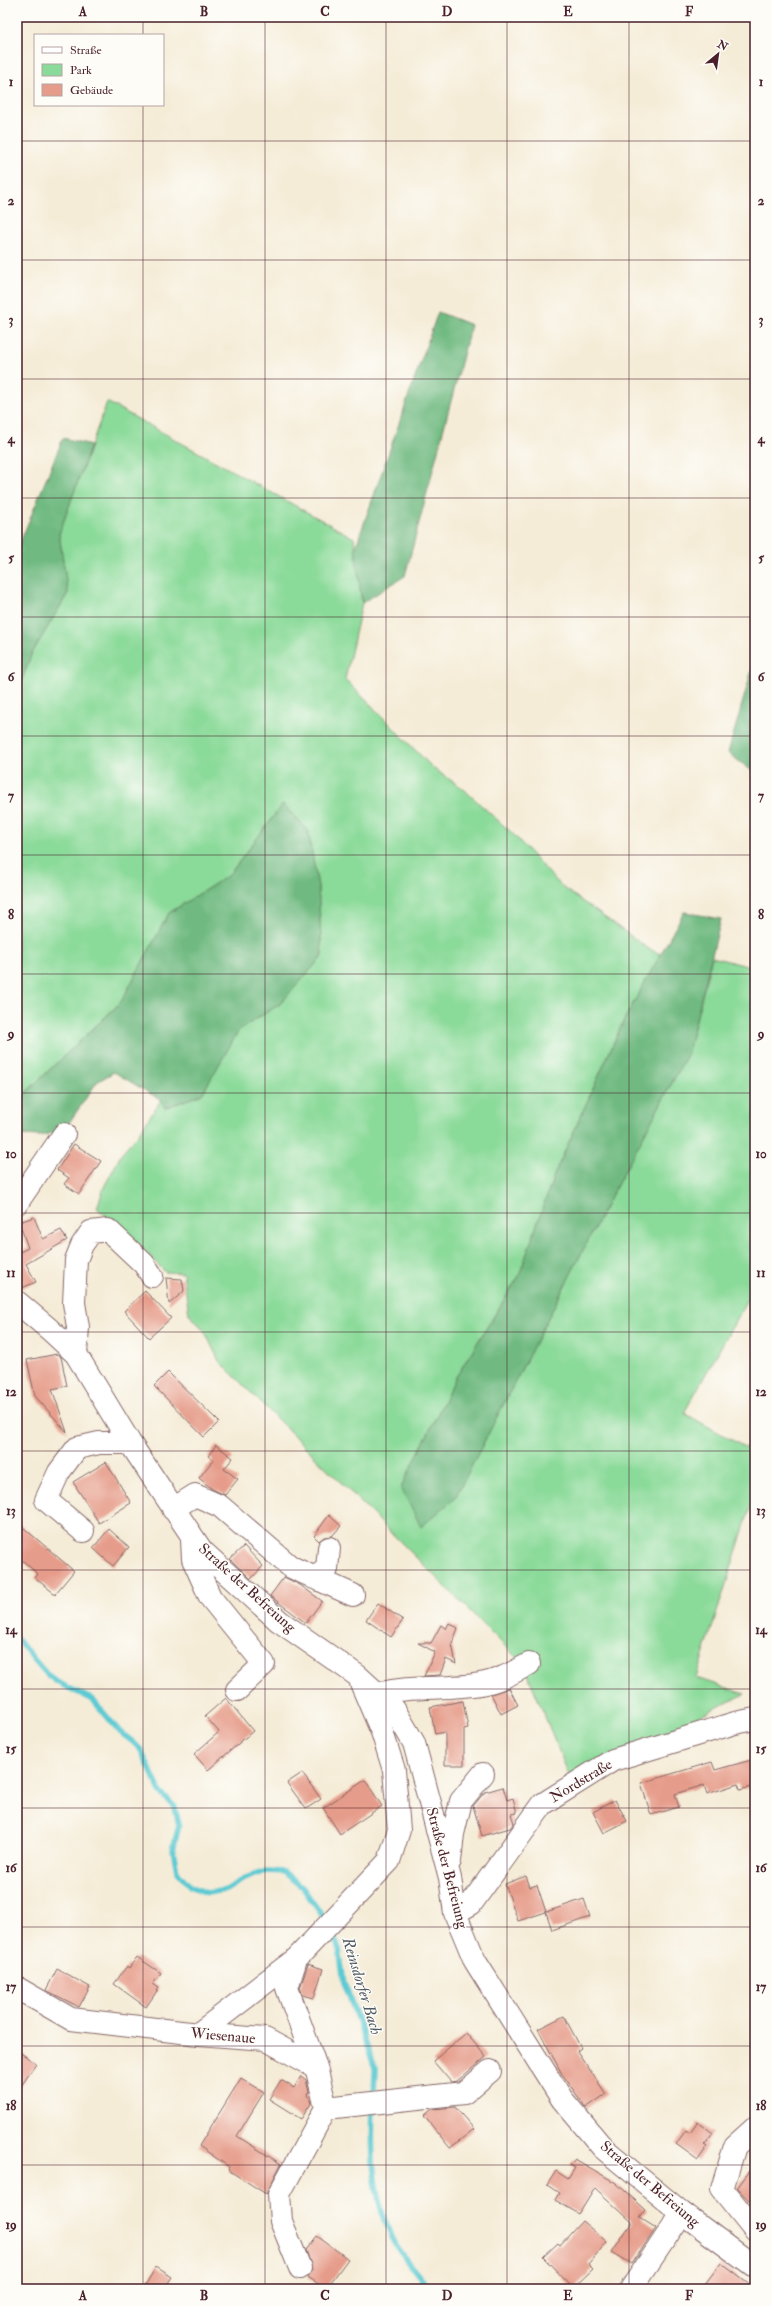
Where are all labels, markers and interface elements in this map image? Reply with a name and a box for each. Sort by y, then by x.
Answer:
text: A [78,4,88,20]
text: B [200,4,208,20]
text: C [320,4,330,20]
text: D [442,4,453,20]
text: E [563,4,573,20]
text: F [685,4,694,20]
legend [34,34,164,106]
north arrow [698,34,738,74]
text: N [714,37,731,54]
text: Straße [70,43,101,58]
text: Park [70,63,92,78]
text: 1 [9,74,14,90]
text: 1 [759,74,764,90]
text: Gebäude [70,83,113,98]
text: 2 [8,193,15,209]
text: 2 [758,193,765,209]
text: 3 [9,312,14,328]
text: 3 [759,312,764,328]
text: 4 [6,431,15,447]
text: 4 [756,431,765,447]
text: 5 [8,550,14,566]
text: 5 [758,550,764,566]
text: 6 [8,669,16,685]
text: 6 [758,669,766,685]
text: 7 [8,788,15,804]
text: 7 [758,788,765,804]
text: 8 [8,907,14,923]
text: 8 [758,907,764,923]
text: 9 [6,1026,15,1042]
text: 9 [756,1026,765,1042]
text: 10 [5,1146,17,1162]
text: 10 [755,1146,767,1162]
text: 11 [6,1265,16,1281]
text: 11 [756,1265,766,1281]
text: 12 [5,1384,17,1400]
text: 12 [755,1384,767,1400]
text: 13 [6,1503,16,1519]
text: 13 [756,1503,766,1519]
street label: Straße der Befreiung [194,1539,300,1637]
text: 14 [5,1622,18,1638]
text: 14 [755,1622,768,1638]
text: 15 [6,1741,16,1757]
text: 15 [756,1741,766,1757]
street label: Nordstraße [546,1755,616,1807]
street label: Straße der Befreiung [422,1805,472,1931]
text: 16 [5,1860,18,1876]
text: 16 [755,1860,768,1876]
water label: Reinsdorfer Bach [337,1934,386,2037]
text: 17 [6,1979,17,1995]
text: 17 [756,1979,767,1995]
street label: Wiesenaue [189,2024,256,2048]
text: 18 [6,2098,16,2114]
text: 18 [756,2098,766,2114]
street label: Straße der Befreiung [596,2137,704,2232]
text: 19 [5,2217,17,2233]
text: 19 [755,2217,767,2233]
text: A [78,2288,88,2304]
text: B [200,2288,208,2304]
text: C [320,2288,330,2304]
text: D [442,2288,453,2304]
text: E [563,2288,573,2304]
text: F [685,2288,694,2304]

